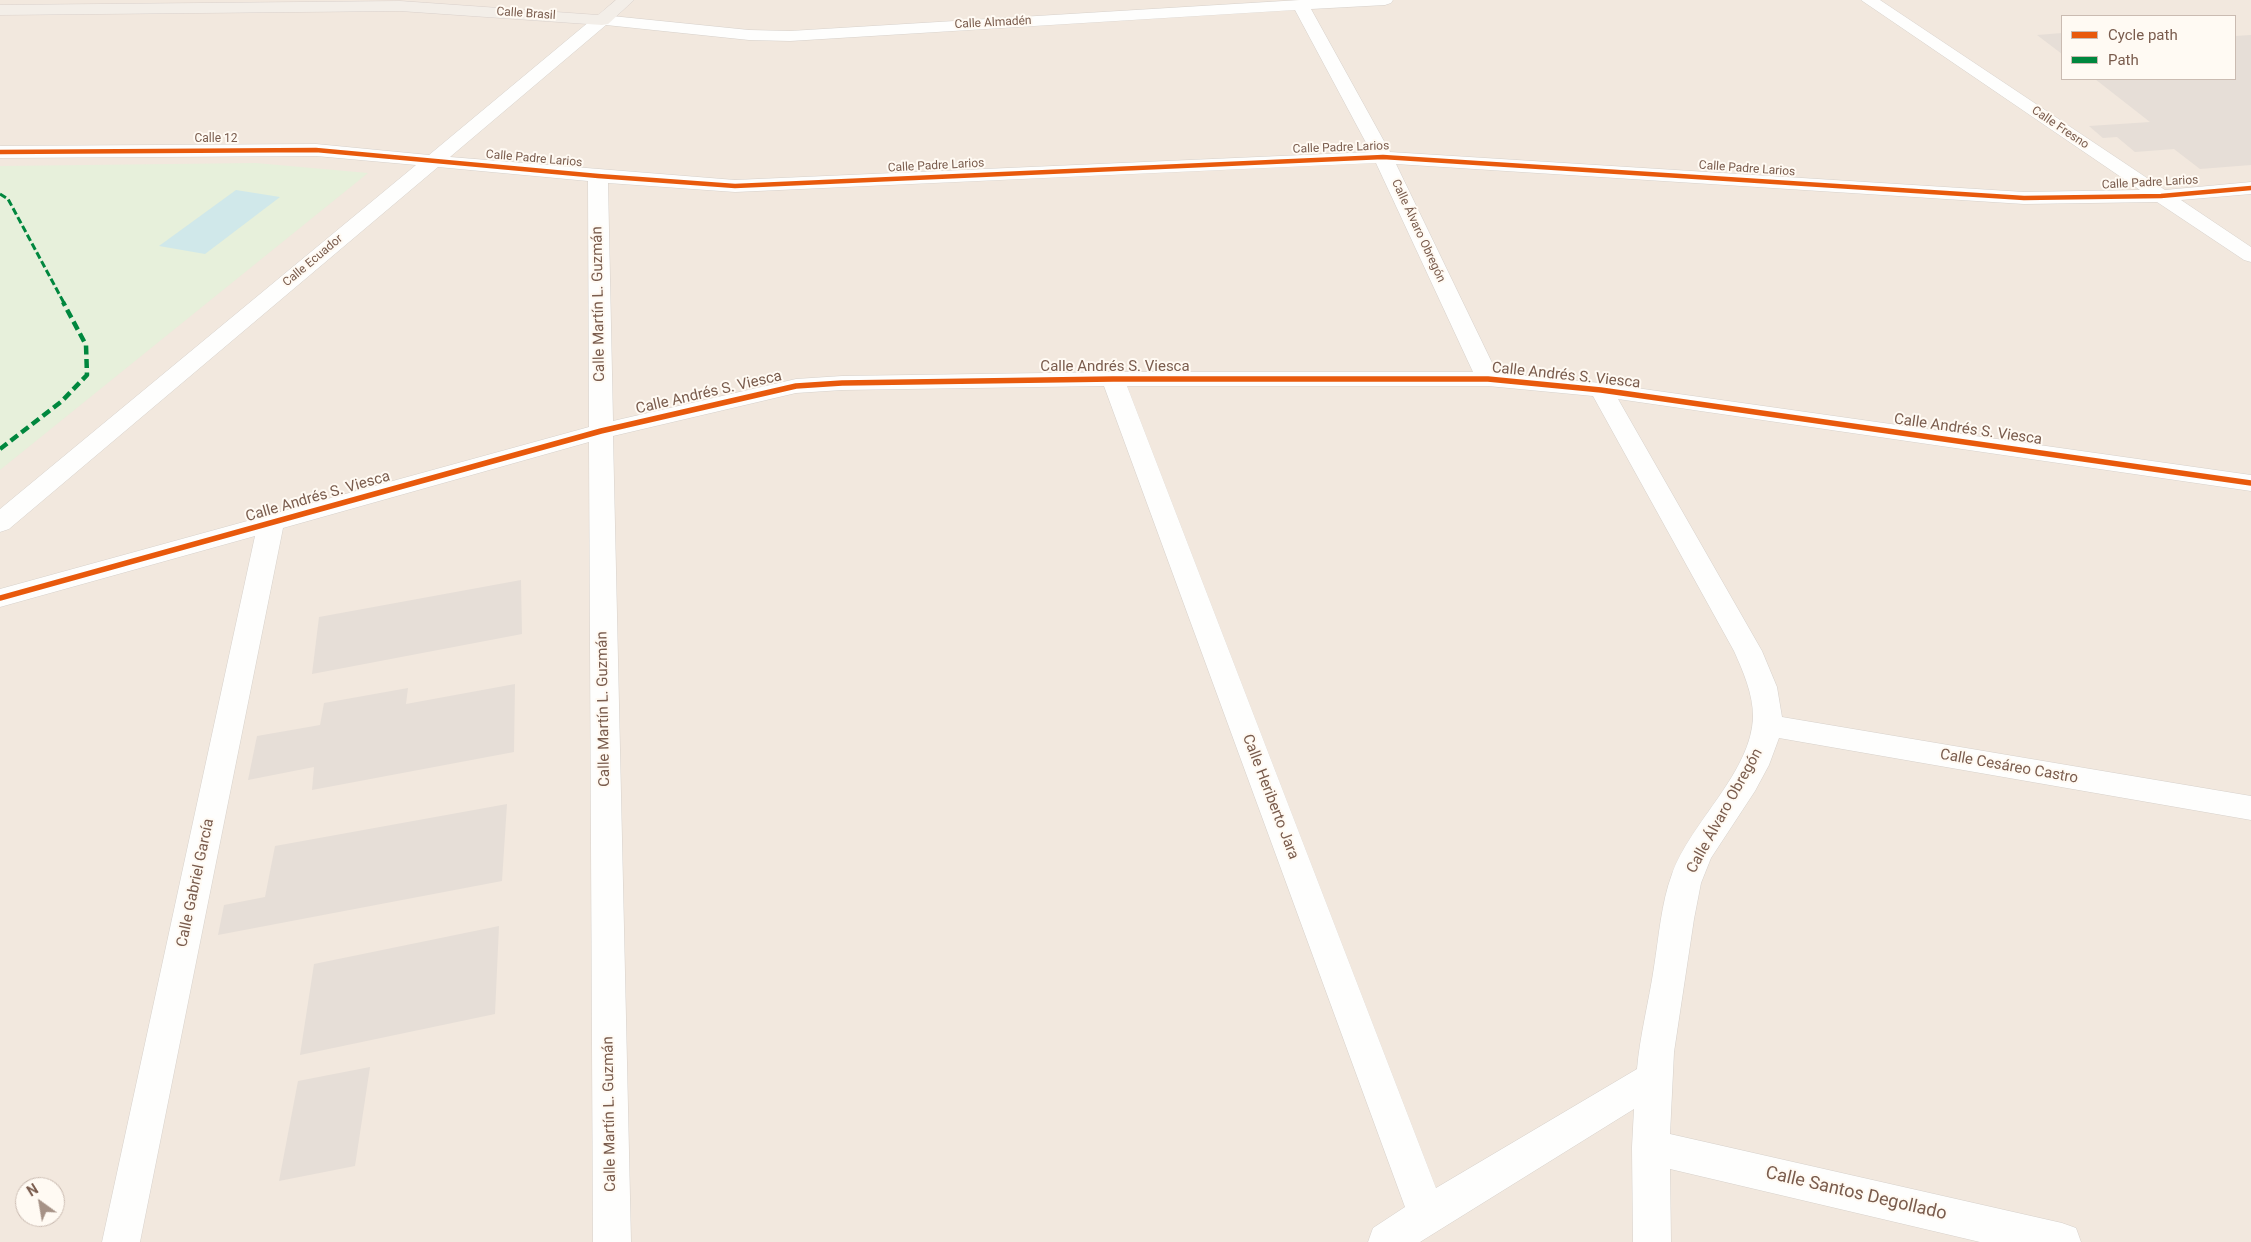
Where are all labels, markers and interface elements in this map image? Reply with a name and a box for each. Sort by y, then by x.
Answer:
street label: Calle Brasil [496,5,556,23]
street label: Calle Almadén [954,14,1032,32]
legend [2061,15,2236,80]
text: Cycle path [2108,26,2178,44]
text: Path [2108,51,2139,69]
street label: Calle Fresno [2029,104,2091,152]
street label: Calle 12 [194,132,238,146]
street label: Calle Padre Larios [1292,139,1390,157]
street label: Calle Padre Larios [485,148,583,170]
street label: Calle Padre Larios [887,156,985,176]
street label: Calle Padre Larios [1698,158,1796,180]
street label: Calle Padre Larios [2101,173,2199,193]
street label: Calle Álvaro Obregón [1388,177,1448,285]
street label: Calle Martín L. Guzmán [589,226,609,382]
street label: Calle Ecuador [280,232,346,290]
street label: Calle Andrés S. Viesca [1040,358,1190,376]
street label: Calle Andrés S. Viesca [1491,359,1641,393]
street label: Calle Andrés S. Viesca [634,367,784,419]
street label: Calle Andrés S. Viesca [1893,411,2043,449]
street label: Calle Andrés S. Viesca [244,468,392,526]
street label: Calle Martín L. Guzmán [594,631,614,787]
street label: Calle Heriberto Jara [1238,732,1302,862]
street label: Calle Álvaro Obregón [1683,746,1767,876]
street label: Calle Cesáreo Castro [1939,746,2079,788]
street label: Calle Gabriel García [174,817,218,949]
street label: Calle Martín L. Guzmán [600,1036,620,1192]
street label: Calle Santos Degollado [1763,1163,1949,1225]
north arrow [15,1177,65,1227]
text: N [24,1181,41,1200]

